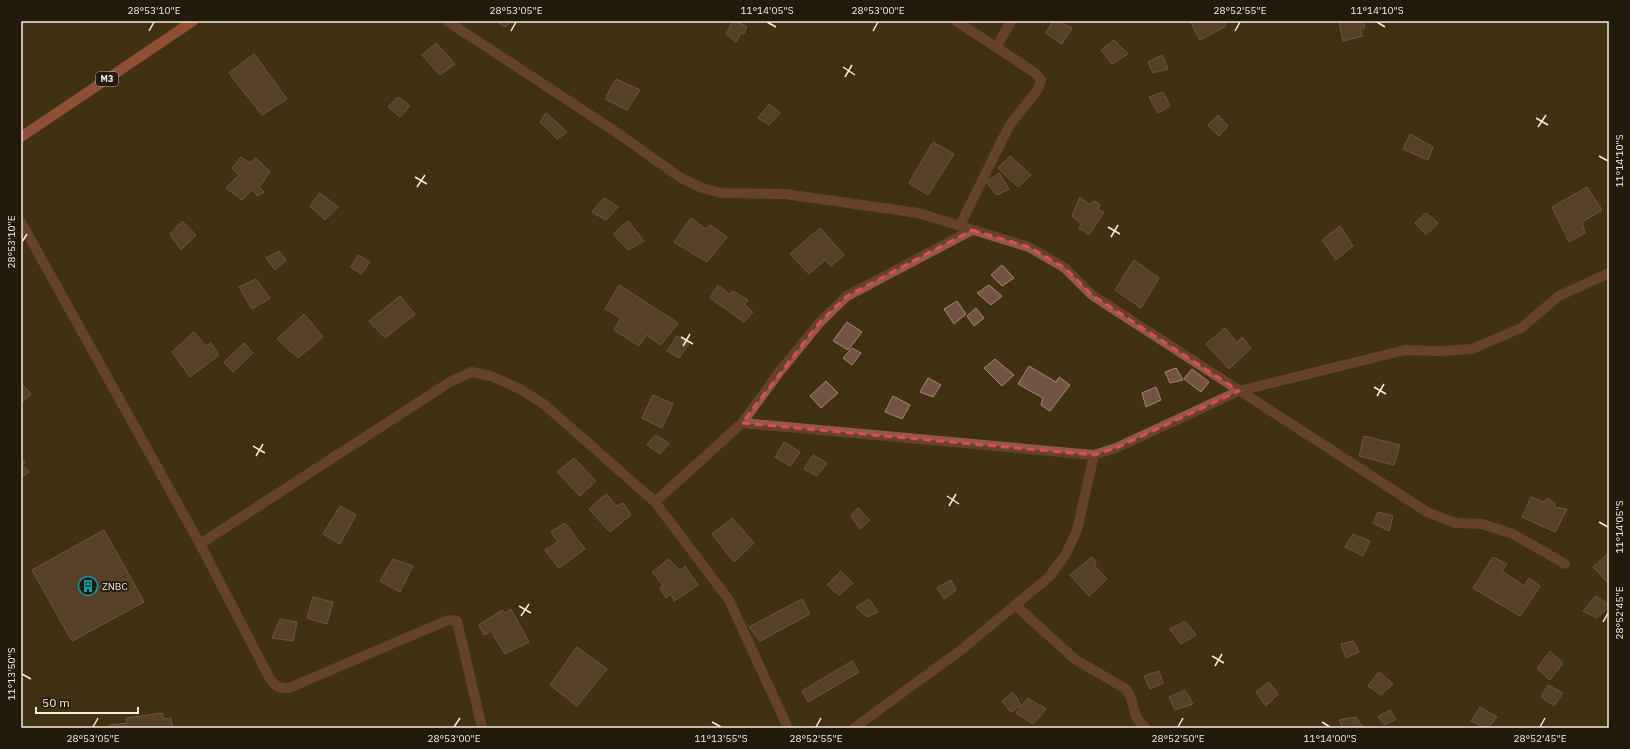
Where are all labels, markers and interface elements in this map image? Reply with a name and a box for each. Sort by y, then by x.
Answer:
text: 28°53'10"E [127,4,181,17]
text: 28°53'05"E [489,4,543,17]
text: 11°14'05"S [740,4,794,17]
text: 28°53'00"E [851,4,905,17]
text: 28°52'55"E [1213,4,1267,17]
text: 11°14'10"S [1350,4,1404,17]
road number: M3 [96,72,118,86]
text: 11°14'10"S [1613,134,1626,188]
text: 28°53'10"E [5,215,18,269]
text: 11°14'05"S [1613,500,1626,554]
building icon: ZNBC [77,575,99,597]
place label: ZNBC [102,580,128,593]
text: 28°52'45"E [1613,586,1626,640]
text: 11°13'50"S [5,647,18,701]
scale bar [36,689,138,715]
text: 50 m [42,695,70,710]
text: 28°53'05"E [66,732,120,745]
text: 28°53'00"E [427,732,481,745]
text: 11°13'55"S [694,732,748,745]
text: 28°52'55"E [789,732,843,745]
text: 28°52'50"E [1151,732,1205,745]
text: 11°14'00"S [1303,732,1357,745]
text: 28°52'45"E [1513,732,1567,745]

